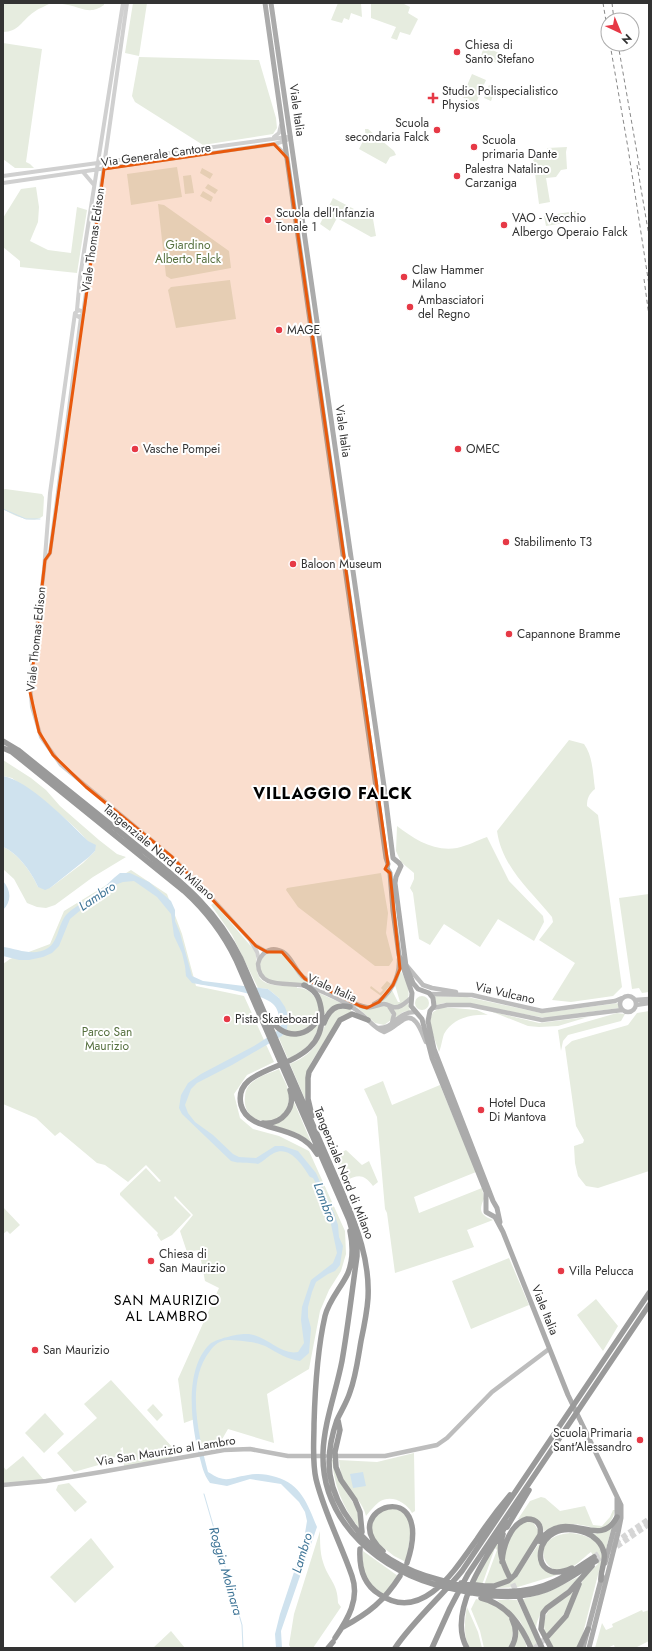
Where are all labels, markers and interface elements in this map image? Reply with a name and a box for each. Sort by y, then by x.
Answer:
north arrow [600,12,640,52]
text: N [618,30,636,48]
place label: Chiesa di Santo Stefano [465,36,535,68]
marker: Chiesa di Santo Stefano [452,47,462,57]
place label: Studio Polispecialistico Physios [442,82,558,114]
street label: Viale Italia [284,83,310,138]
marker: Studio Polispecialistico Physios [427,92,439,104]
place label: Scuola secondaria Falck [345,114,430,146]
marker: Scuola secondaria Falck [432,125,442,135]
place label: Scuola primaria Dante [482,131,557,163]
street label: Via Generale Cantore [100,138,212,172]
marker: Scuola primaria Dante [469,142,479,152]
place label: Palestra Natalino Carzaniga [465,160,550,192]
marker: Palestra Natalino Carzaniga [452,171,462,181]
street label: Viale Thomas Edison [77,186,109,294]
place label: Scuola dell'Infanzia Tonale 1 [276,204,375,236]
place label: VAO - Vecchio Albergo Operaio Falck [512,209,628,241]
marker: Scuola dell'Infanzia Tonale 1 [263,215,273,225]
marker: VAO - Vecchio Albergo Operaio Falck [499,220,509,230]
park label: Giardino Alberto Falck [155,236,222,268]
place label: Claw Hammer Milano [412,261,485,293]
marker: Claw Hammer Milano [399,272,409,282]
place label: Ambasciatori del Regno [418,291,484,323]
marker: Ambasciatori del Regno [405,302,415,312]
place label: MAGE [287,321,320,339]
marker: MAGE [274,325,284,335]
street label: Viale Italia [330,404,356,459]
place label: Vasche Pompei [143,440,220,458]
place label: OMEC [466,440,500,458]
marker: Vasche Pompei [130,444,140,454]
marker: OMEC [453,444,463,454]
place label: Stabilimento T3 [514,533,593,551]
marker: Stabilimento T3 [501,537,511,547]
place label: Baloon Museum [301,555,382,573]
marker: Baloon Museum [288,559,298,569]
street label: Viale Thomas Edison [22,586,50,692]
place label: Capannone Bramme [517,625,620,643]
marker: Capannone Bramme [504,629,514,639]
district label: VILLAGGIO FALCK [252,782,413,805]
street label: Tangenziale Nord di Milano [99,800,219,904]
water label: Lambro [75,877,119,915]
street label: Viale Italia [304,969,360,1007]
street label: Via Vulcano [473,977,537,1009]
place label: Pista Skateboard [235,1010,319,1028]
marker: Pista Skateboard [222,1014,232,1024]
park label: Parco San Maurizio [82,1023,132,1055]
place label: Hotel Duca Di Mantova [489,1094,546,1126]
street label: Tangenziale Nord di Milano [309,1104,379,1242]
marker: Hotel Duca Di Mantova [476,1105,486,1115]
water label: Lambro [309,1179,341,1225]
place label: Chiesa di San Maurizio [159,1245,226,1277]
marker: Chiesa di San Maurizio [146,1256,156,1266]
place label: Villa Pelucca [569,1262,634,1280]
marker: Villa Pelucca [556,1266,566,1276]
street label: Viale Italia [527,1282,563,1338]
district label: SAN MAURIZIO AL LAMBRO [114,1290,220,1326]
place label: San Maurizio [43,1341,110,1359]
marker: San Maurizio [30,1345,40,1355]
place label: Scuola Primaria Sant'Alessandro [553,1424,632,1456]
street label: Via San Maurizio al Lambro [95,1431,237,1471]
marker: Scuola Primaria Sant'Alessandro [635,1435,645,1445]
water label: Roggia Molinara [204,1524,248,1618]
water label: Lambro [287,1531,317,1575]

